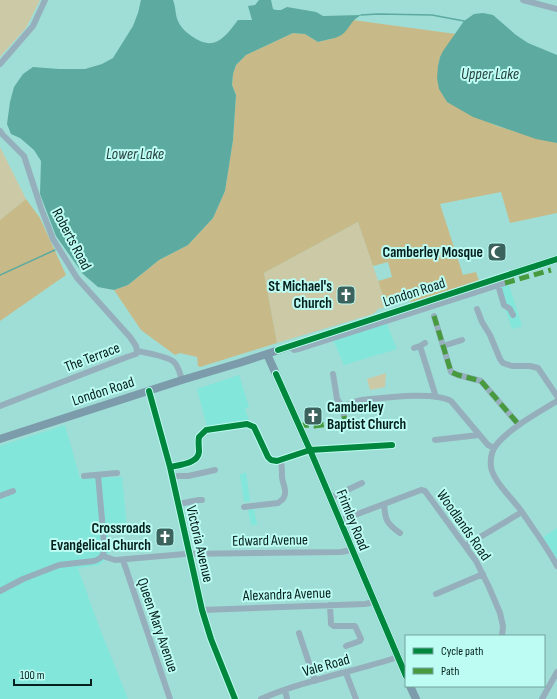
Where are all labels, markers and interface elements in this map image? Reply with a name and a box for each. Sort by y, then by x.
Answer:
water label: Upper Lake [461,65,519,84]
water label: Lower Lake [106,145,164,164]
street label: Roberts Road [47,205,96,273]
mosque icon: Camberley Mosque [486,241,508,263]
place label: Camberley Mosque [383,243,483,262]
street label: London Road [381,274,448,311]
place label: St Michael's Church [268,277,332,313]
church icon: St Michael's Church [335,284,357,306]
street label: The Terrace [62,338,123,377]
street label: London Road [70,373,137,410]
place label: Camberley Baptist Church [327,398,406,434]
church icon: Camberley Baptist Church [302,405,324,427]
street label: Woodlands Road [432,486,495,564]
street label: Frimley Road [332,487,373,554]
street label: Victoria Avenue [181,504,218,584]
place label: Crossroads Evangelical Church [51,519,151,555]
church icon: Crossroads Evangelical Church [154,526,176,548]
street label: Edward Avenue [232,530,308,551]
street label: Queen Mary Avenue [133,576,183,675]
street label: Alexandra Avenue [242,583,331,606]
legend [405,635,545,687]
text: Cycle path [441,644,483,659]
street label: Vale Road [300,650,352,681]
scale bar [14,661,91,687]
text: Path [441,664,459,679]
text: 100 m [20,668,45,683]

